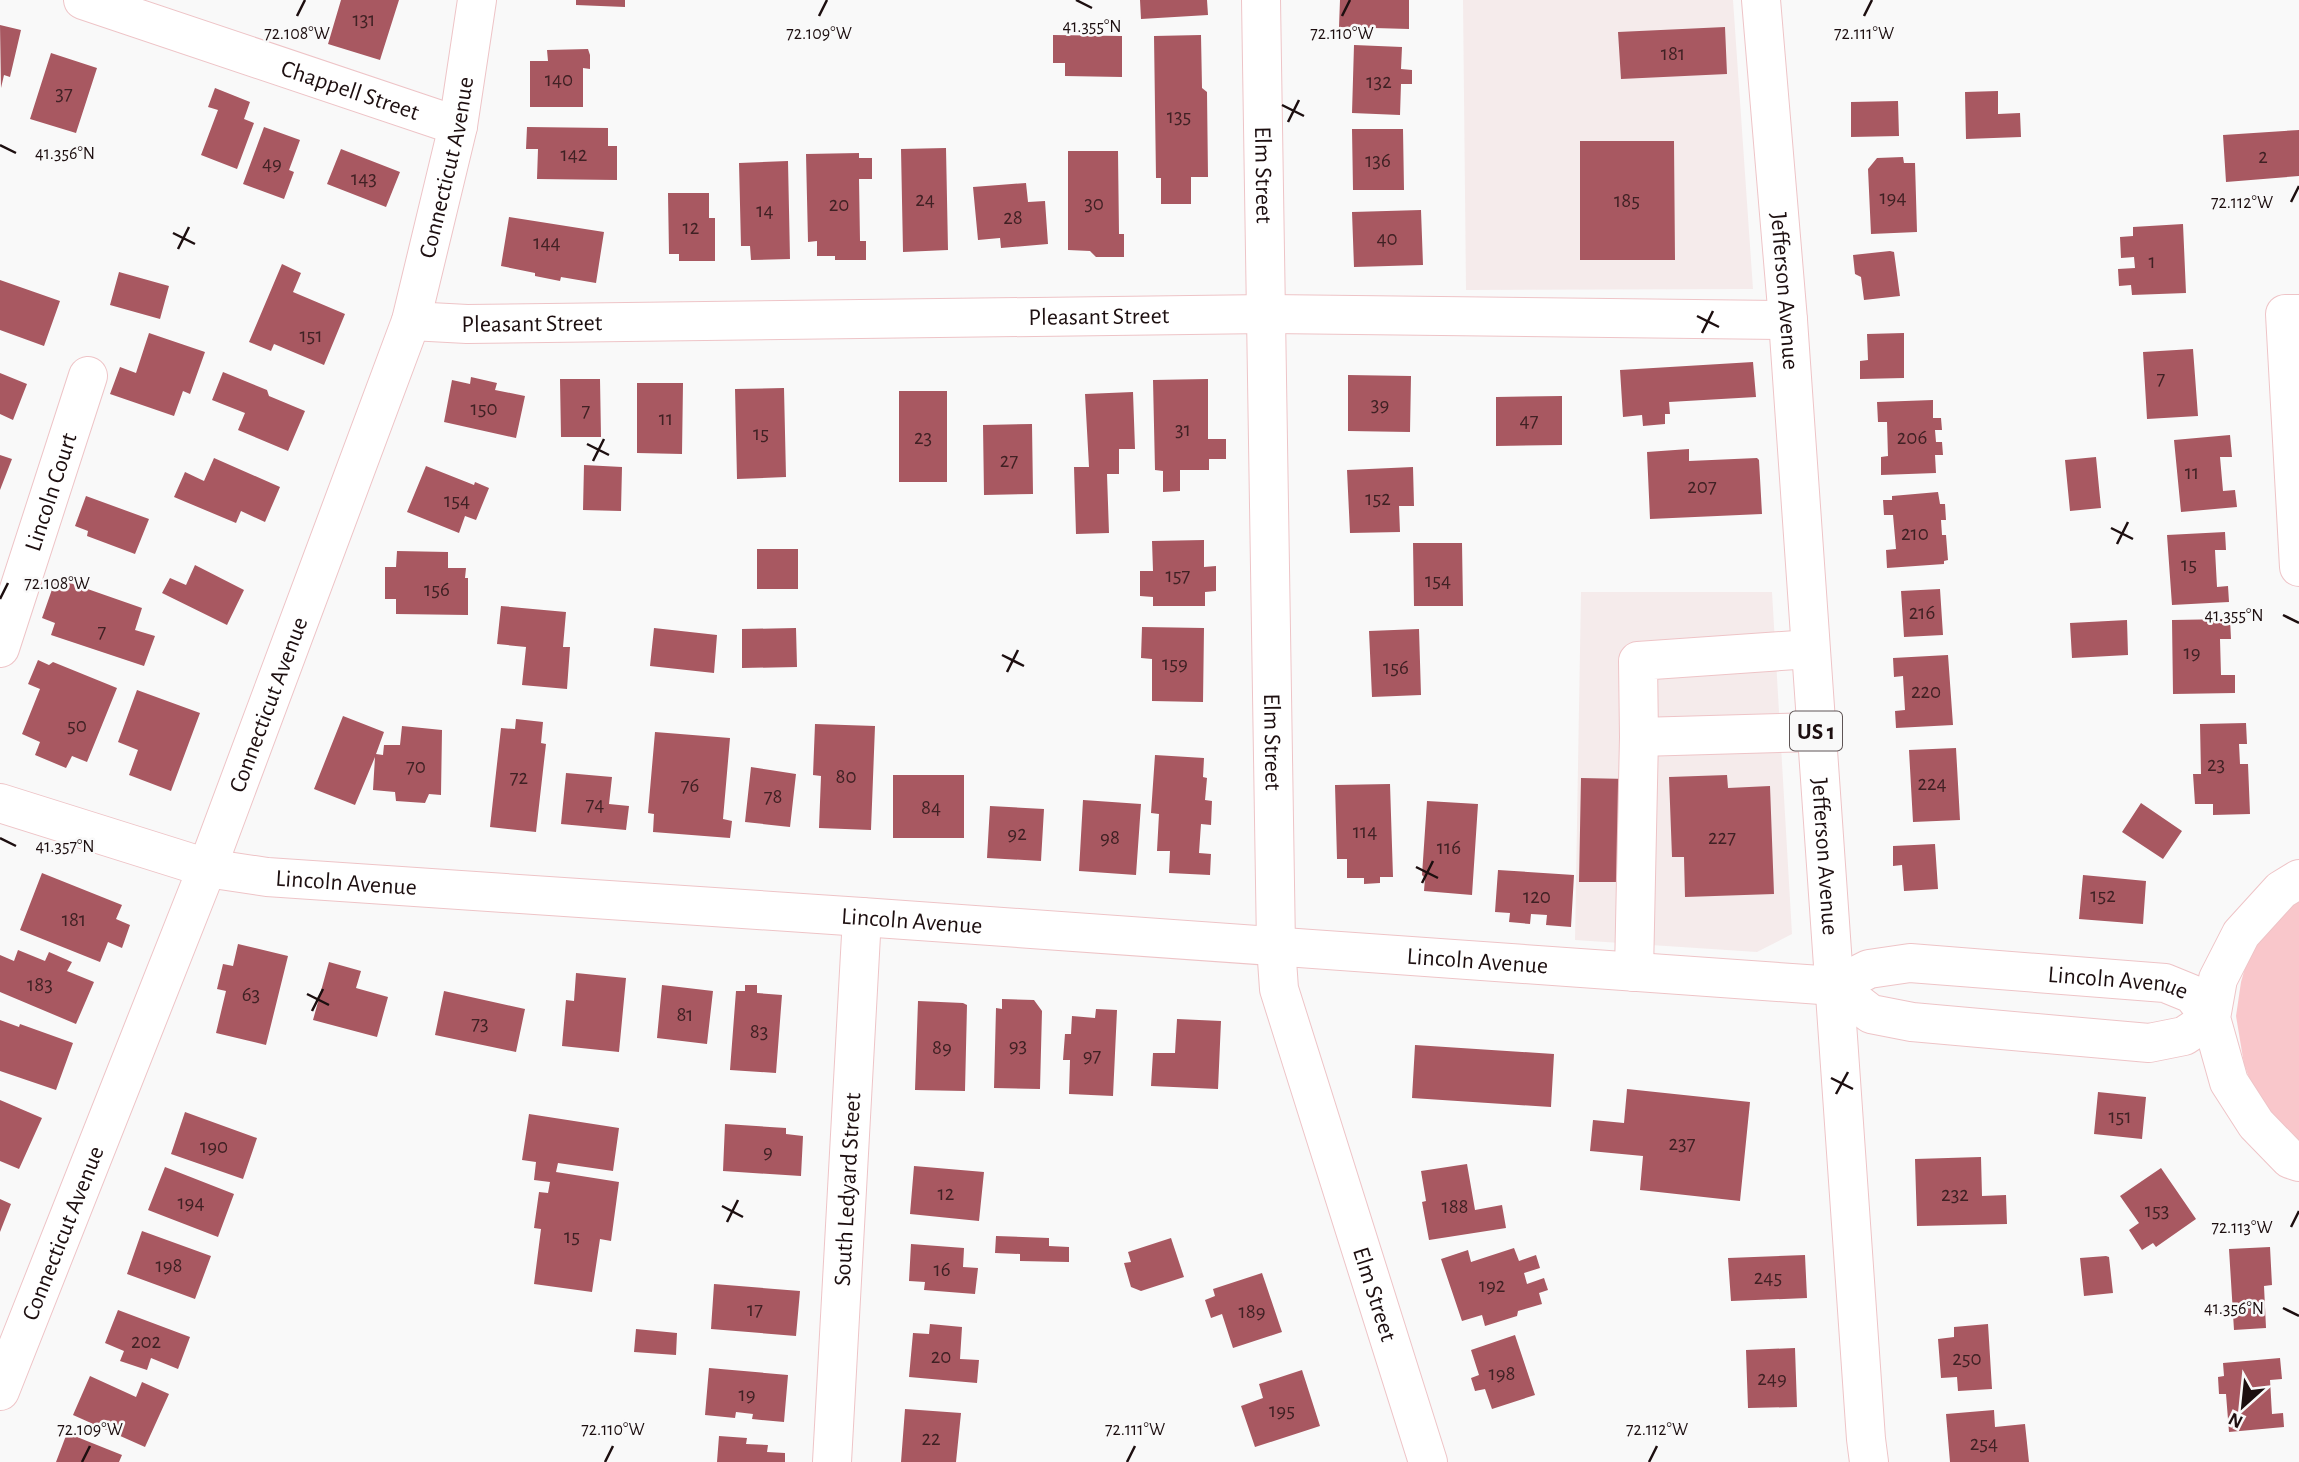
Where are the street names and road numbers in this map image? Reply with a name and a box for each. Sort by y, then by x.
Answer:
street label: Chappell Street [278,56,422,125]
street label: Connecticut Avenue [416,75,478,261]
street label: Elm Street [1250,126,1276,224]
street label: Jefferson Avenue [1766,211,1802,371]
street label: Pleasant Street [1028,304,1170,330]
street label: Pleasant Street [461,311,603,337]
street label: Lincoln Court [21,430,82,554]
street label: Connecticut Avenue [225,614,312,796]
street label: Elm Street [1259,693,1285,791]
road number: US 1 [1790,712,1842,750]
street label: Jefferson Avenue [1807,777,1842,936]
street label: Lincoln Avenue [275,867,418,900]
street label: Lincoln Avenue [840,905,983,939]
street label: Lincoln Avenue [1406,945,1549,979]
street label: Lincoln Avenue [2047,963,2191,1004]
street label: South Ledyard Street [831,1092,865,1287]
street label: Connecticut Avenue [18,1143,109,1324]
street label: Elm Street [1348,1244,1400,1345]

